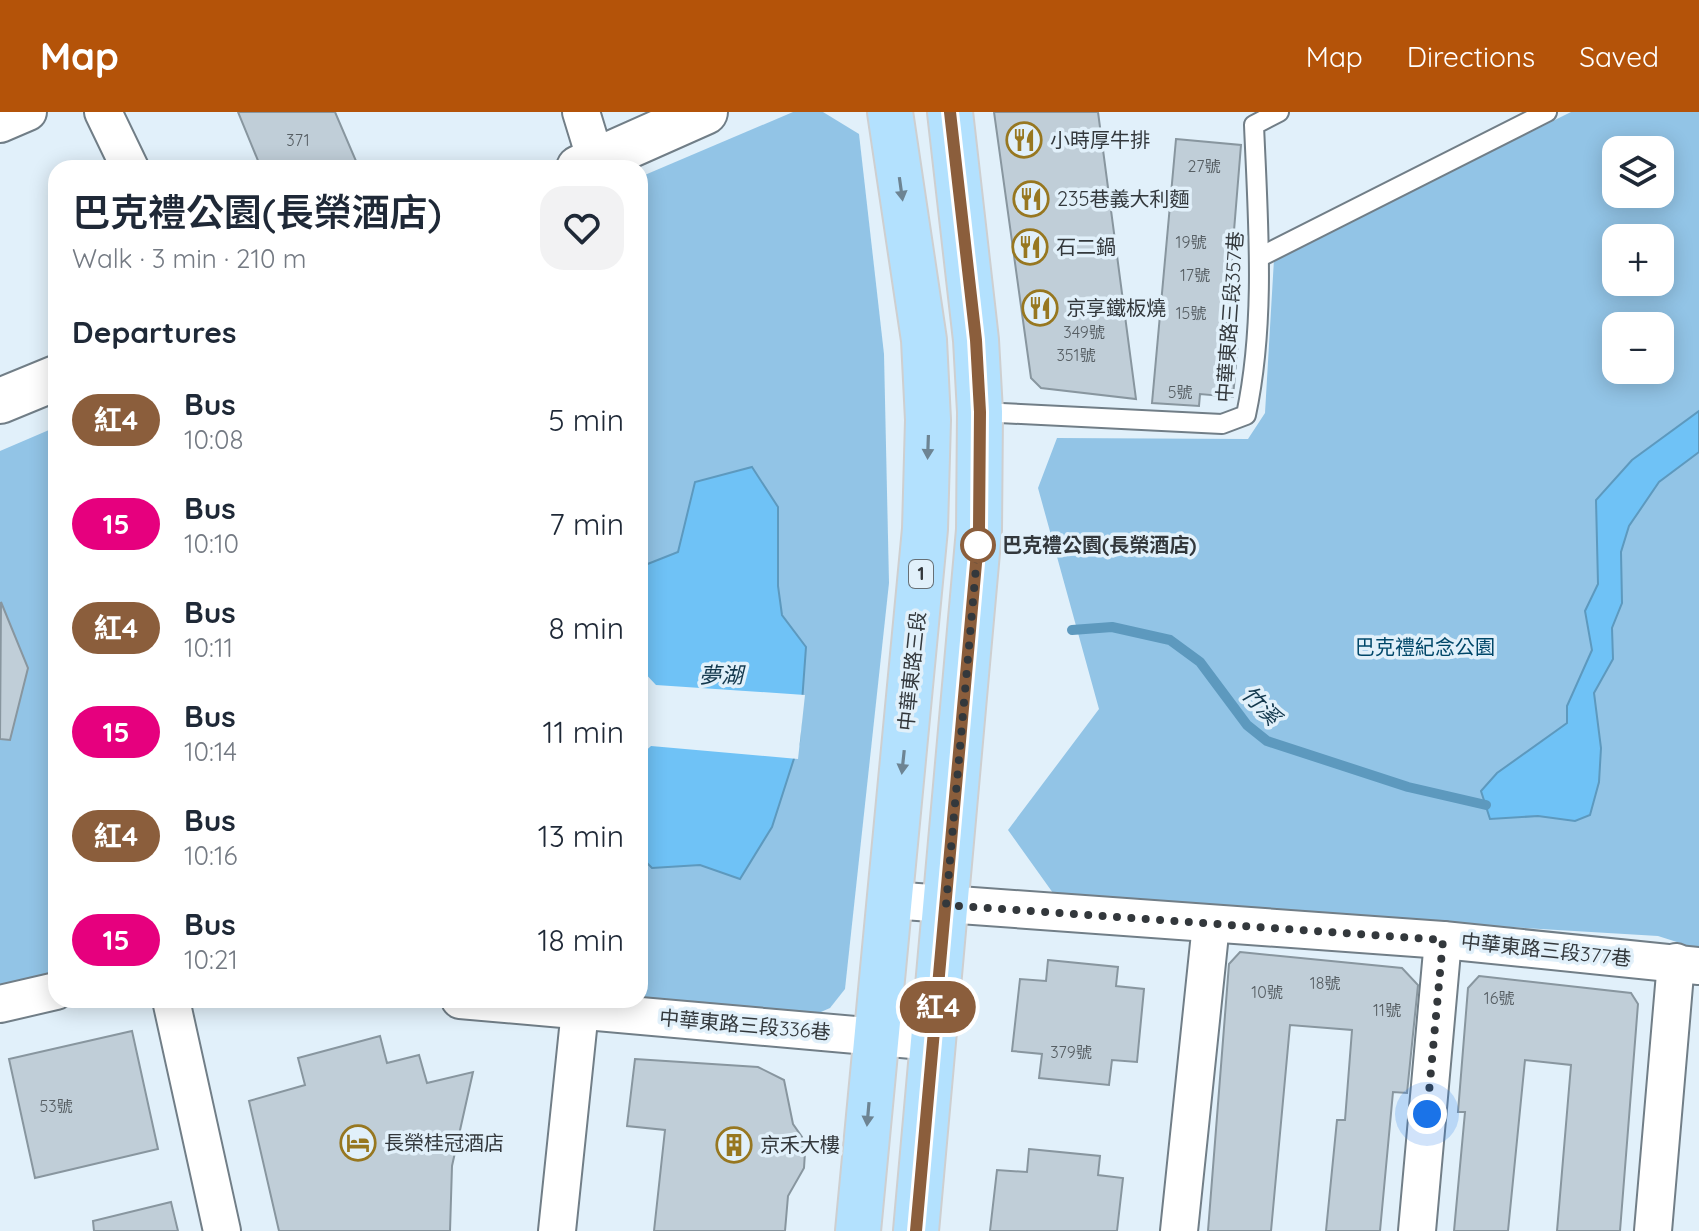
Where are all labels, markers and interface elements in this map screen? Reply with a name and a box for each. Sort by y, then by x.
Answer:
text: Map [40,32,119,80]
text: Map [1306,39,1363,74]
text: Directions [1407,39,1535,74]
text: Saved [1579,39,1659,74]
restaurant icon: 小時厚牛排 [1005,121,1043,159]
place label: 小時厚牛排 [1050,127,1150,152]
house number: 371 [286,130,310,150]
map controls [1602,136,1674,384]
button: layers [1602,136,1674,208]
house number: 27號 [1188,156,1220,176]
one-way arrow [895,177,908,202]
restaurant icon: 235巷義大利麵 [1012,180,1050,218]
button: heart [540,186,624,270]
place label: 235巷義大利麵 [1057,186,1189,211]
text: 巴克禮公園(長榮酒店) [72,188,442,236]
button: + [1602,224,1674,296]
restaurant icon: 石二鍋 [1011,228,1049,266]
street label: 中華東路三段357巷 [1211,230,1248,403]
house number: 19號 [1176,232,1206,252]
place label: 石二鍋 [1056,234,1116,259]
text: Walk · 3 min · 210 m [72,242,306,275]
house number: 17號 [1180,265,1210,285]
restaurant icon: 京享鐵板燒 [1021,289,1059,327]
place label: 京享鐵板燒 [1066,295,1166,320]
house number: 15號 [1176,303,1206,323]
button: − [1602,312,1674,384]
text: Departures [72,313,237,351]
house number: 349號 [1063,322,1105,342]
house number: 351號 [1056,345,1096,365]
house number: 5號 [1168,382,1192,402]
text: Bus [184,385,236,423]
text: 5 min [548,401,624,439]
text: 紅4 [94,402,138,437]
text: 10:08 [184,423,243,456]
one-way arrow [921,435,934,460]
text: Bus [184,489,236,527]
text: 7 min [549,505,624,543]
text: 15 [102,506,130,541]
text: 10:10 [184,527,239,560]
marker: 巴克禮公園(長榮酒店) [961,528,995,562]
place label: 巴克禮公園(長榮酒店) [1002,532,1196,557]
road number: 1 [909,560,933,588]
text: Bus [184,593,236,631]
text: 8 min [548,609,624,647]
text: 紅4 [94,610,138,645]
street label: 中華東路三段 [893,610,930,732]
text: 10:11 [184,631,233,664]
park label: 巴克禮紀念公園 [1355,634,1495,659]
water label: 夢湖 [699,661,746,689]
water label: 竹溪 [1236,679,1288,733]
text: Bus [184,697,236,735]
text: 11 min [542,713,624,751]
text: 15 [102,714,130,749]
text: 10:14 [184,735,237,768]
one-way arrow [896,750,909,775]
text: Bus [184,801,236,839]
text: 13 min [538,817,624,855]
text: 紅4 [94,818,138,853]
text: 10:16 [184,839,238,872]
text: Bus [184,905,236,943]
text: 18 min [537,921,624,959]
text: 15 [102,922,130,957]
street label: 中華東路三段377巷 [1460,928,1632,971]
text: 10:21 [184,943,238,976]
house number: 18號 [1310,973,1340,993]
line badge: 紅4 [902,981,974,1033]
house number: 10號 [1251,982,1283,1002]
house number: 16號 [1484,988,1514,1008]
text: 紅4 [916,989,960,1024]
house number: 11號 [1373,1000,1401,1020]
street label: 中華東路三段336巷 [658,1005,832,1044]
house number: 379號 [1050,1042,1092,1062]
your location [1407,1094,1447,1134]
house number: 53號 [39,1096,73,1116]
one-way arrow [862,1102,875,1127]
hotel icon: 長榮桂冠酒店 [339,1124,377,1162]
building icon: 京禾大樓 [715,1126,753,1164]
place label: 長榮桂冠酒店 [384,1130,504,1155]
place label: 京禾大樓 [760,1132,840,1157]

